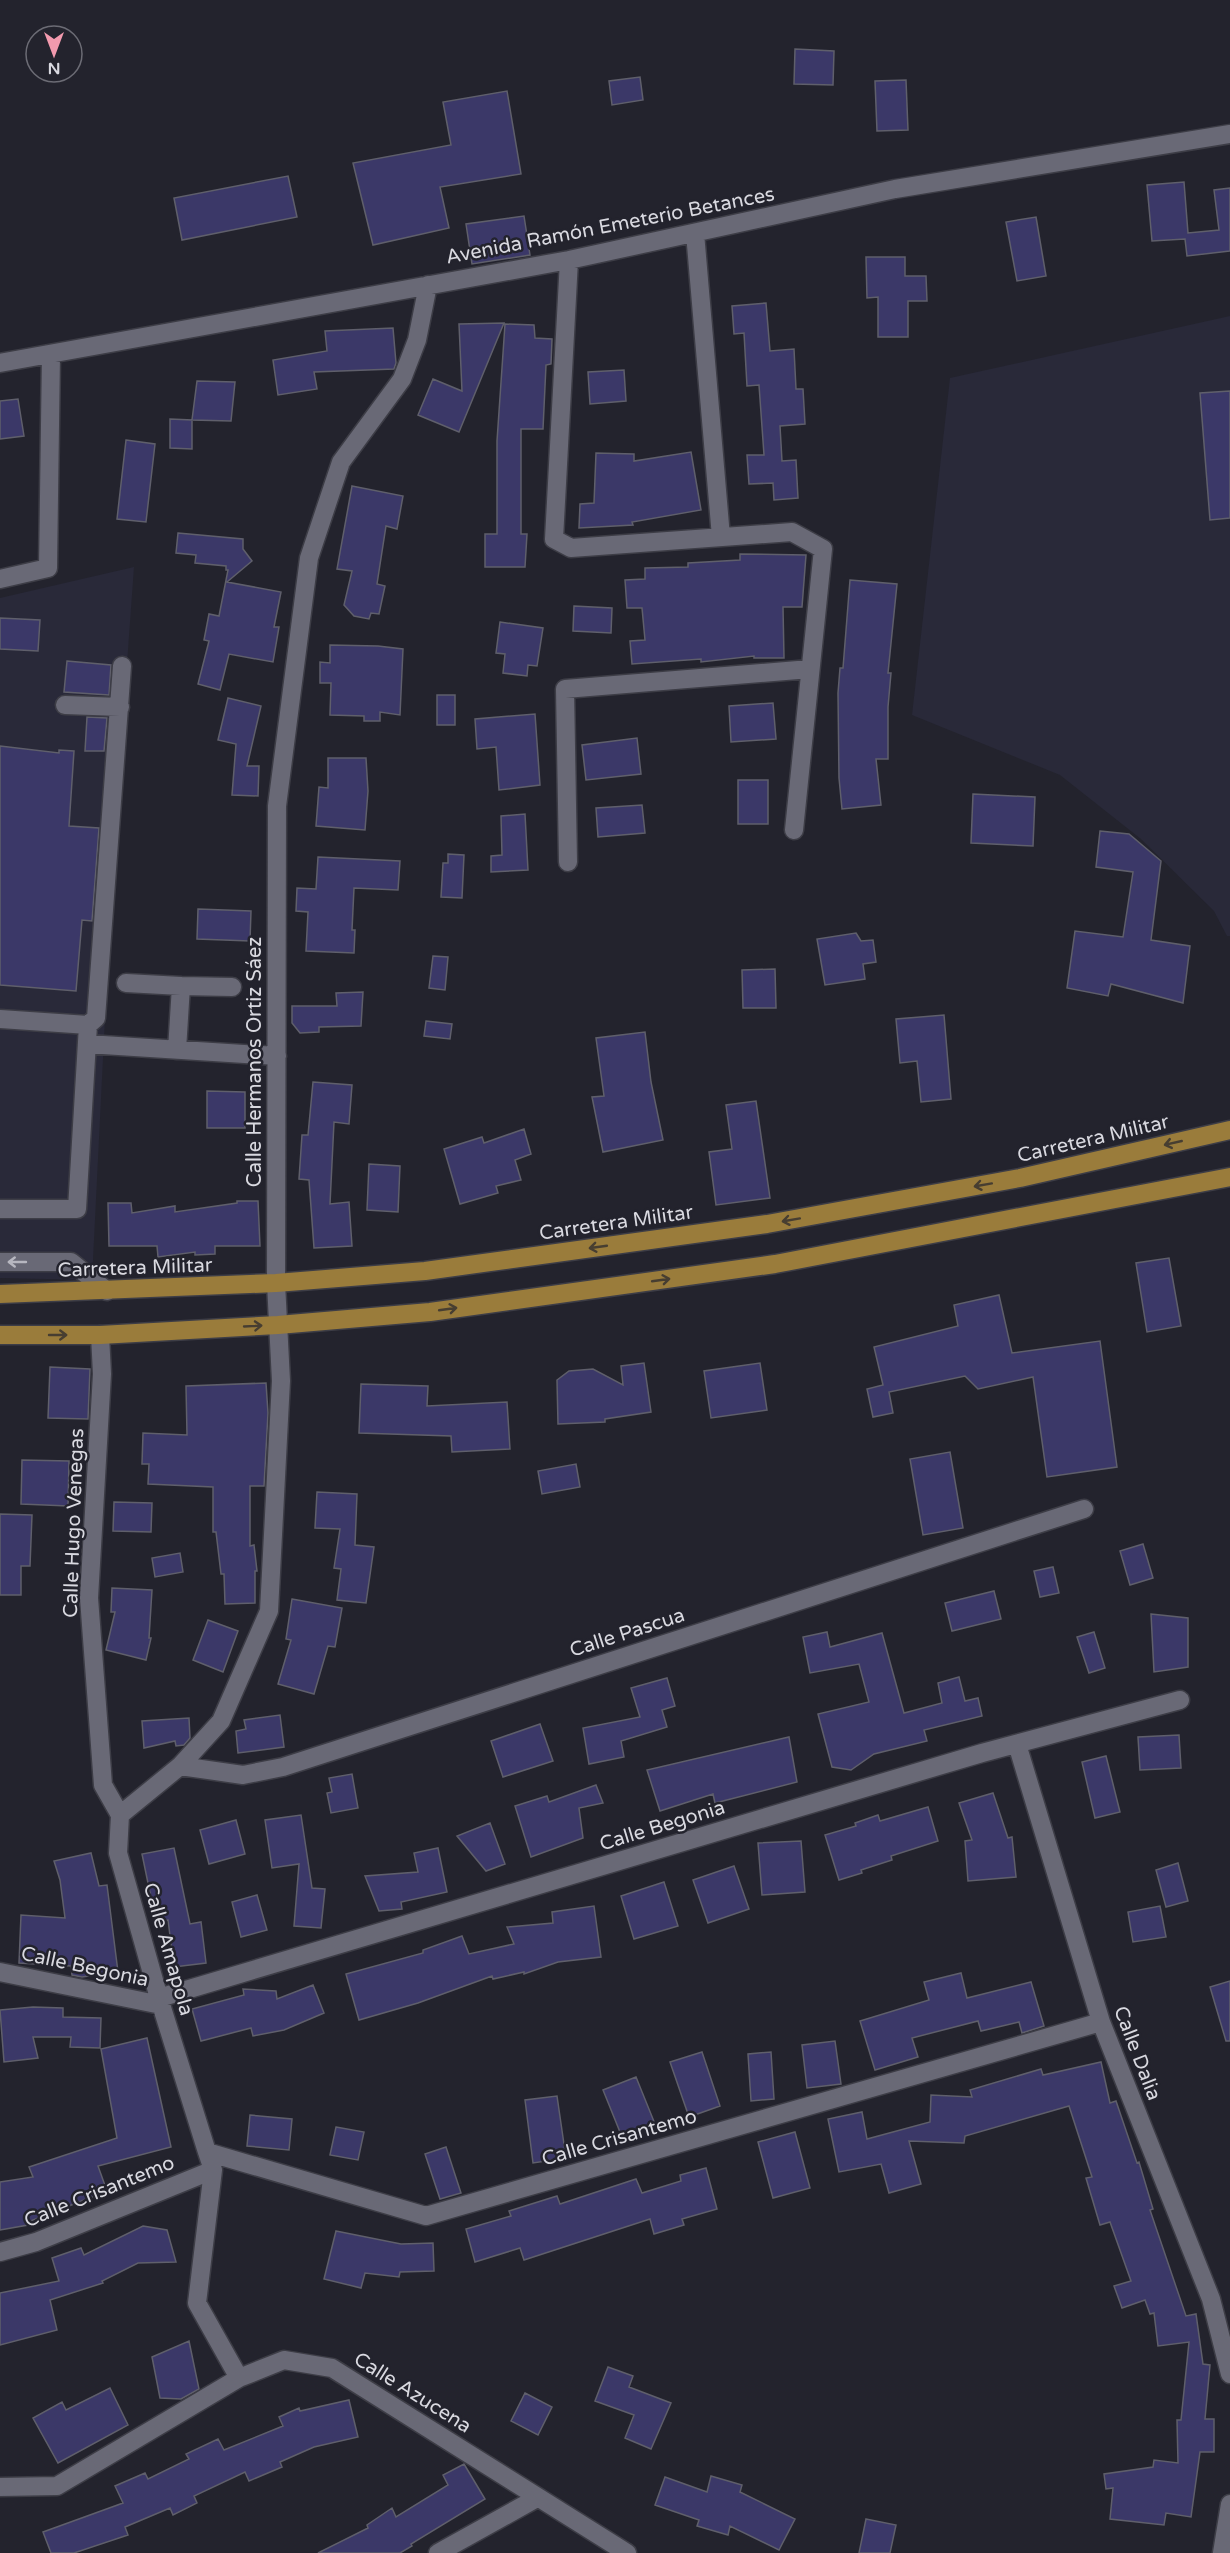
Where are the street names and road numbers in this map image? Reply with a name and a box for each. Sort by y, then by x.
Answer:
street label: Avenida Ramón Emeterio Betances [444,182,777,270]
street label: Calle Hermanos Ortiz Sáez [243,937,267,1187]
street label: Carretera Militar [1015,1110,1172,1168]
street label: Carretera Militar [538,1200,695,1246]
street label: Carretera Militar [57,1253,213,1283]
street label: Calle Hugo Venegas [59,1428,89,1618]
street label: Calle Pascua [567,1603,688,1663]
street label: Calle Begonia [597,1795,728,1856]
street label: Calle Amapola [138,1880,198,2018]
street label: Calle Begonia [19,1942,151,1992]
street label: Calle Dalia [1108,2003,1166,2104]
street label: Calle Crisantemo [539,2104,700,2172]
street label: Calle Crisantemo [21,2151,178,2233]
street label: Calle Azucena [349,2347,476,2439]

